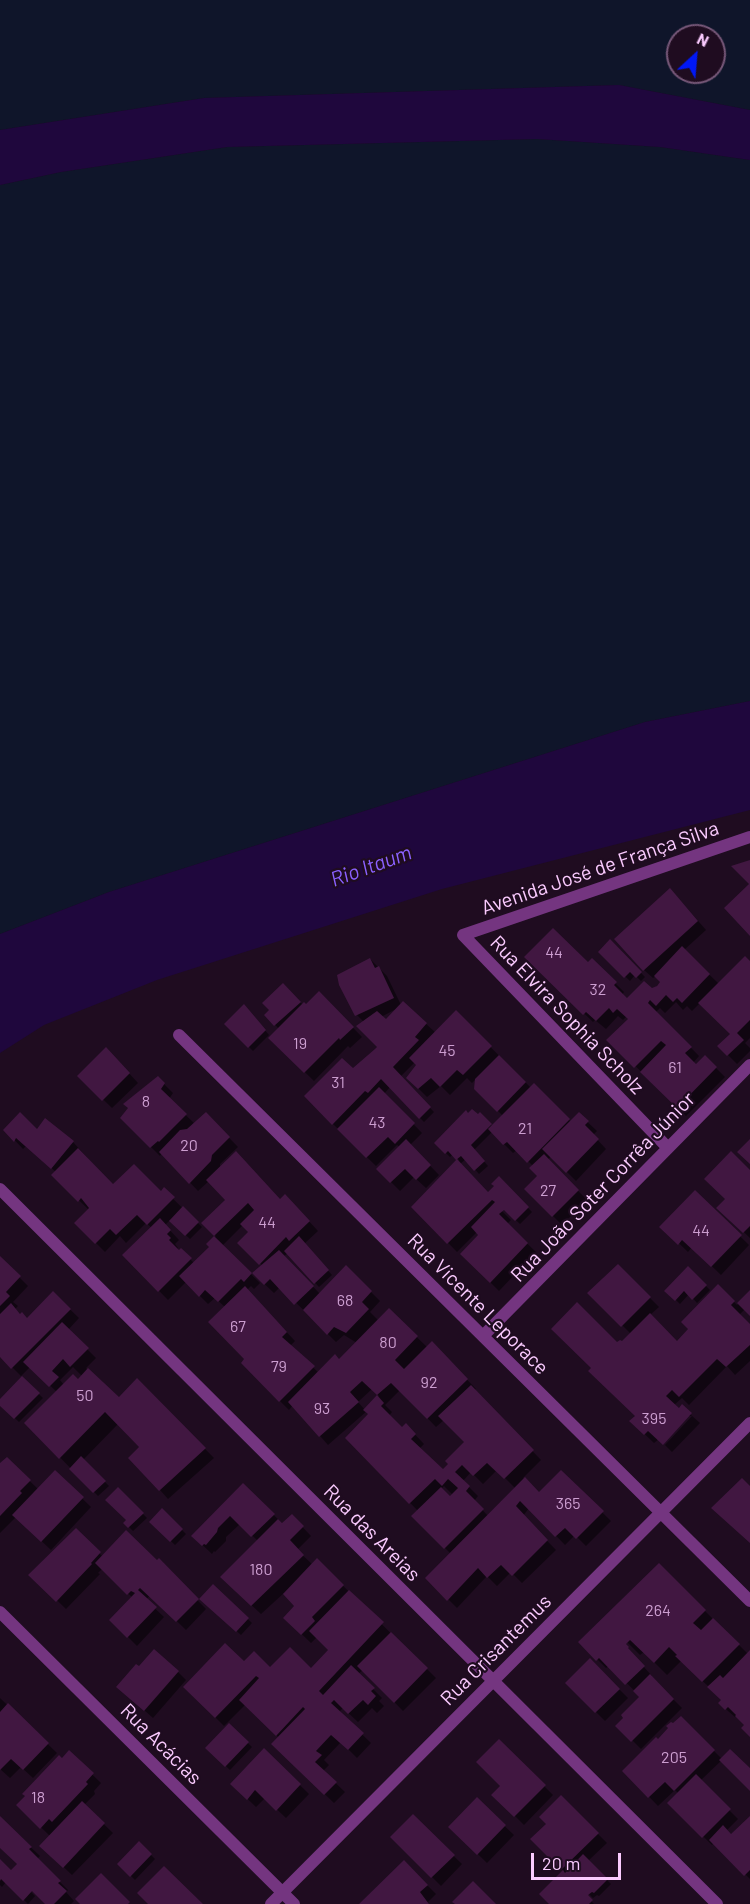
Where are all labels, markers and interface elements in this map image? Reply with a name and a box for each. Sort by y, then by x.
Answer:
north arrow [666,24,726,84]
text: N [694,28,712,50]
street label: Avenida José de França Silva [478,816,722,920]
water label: Rio Itaum [327,840,415,892]
street label: Rua Elvira Sophia Scholz [485,931,649,1099]
house number: 44 [545,943,563,963]
house number: 32 [590,980,606,1000]
house number: 19 [293,1034,307,1054]
house number: 45 [438,1041,456,1061]
house number: 61 [668,1058,682,1078]
house number: 31 [331,1073,345,1093]
street label: Rua João Soter Corrêa Júnior [506,1087,700,1287]
house number: 8 [142,1092,150,1112]
house number: 43 [368,1113,386,1133]
house number: 21 [518,1119,532,1139]
house number: 20 [180,1136,198,1156]
house number: 27 [540,1181,556,1201]
house number: 44 [258,1213,276,1233]
house number: 44 [692,1221,710,1241]
street label: Rua Vicente Leporace [402,1228,554,1380]
house number: 68 [337,1291,353,1311]
house number: 67 [230,1317,246,1337]
house number: 80 [379,1333,397,1353]
house number: 79 [271,1357,287,1377]
house number: 92 [421,1373,437,1393]
house number: 50 [76,1386,94,1406]
house number: 93 [314,1399,330,1419]
house number: 395 [642,1409,666,1429]
street label: Rua das Areias [319,1480,425,1586]
house number: 365 [556,1494,580,1514]
house number: 180 [250,1560,272,1580]
street label: Rua Crisantemus [436,1590,556,1710]
house number: 264 [645,1601,671,1621]
street label: Rua Acácias [115,1698,207,1790]
house number: 205 [661,1748,687,1768]
house number: 18 [31,1788,45,1808]
scale bar [534,1841,624,1879]
text: 20 m [542,1852,580,1874]

